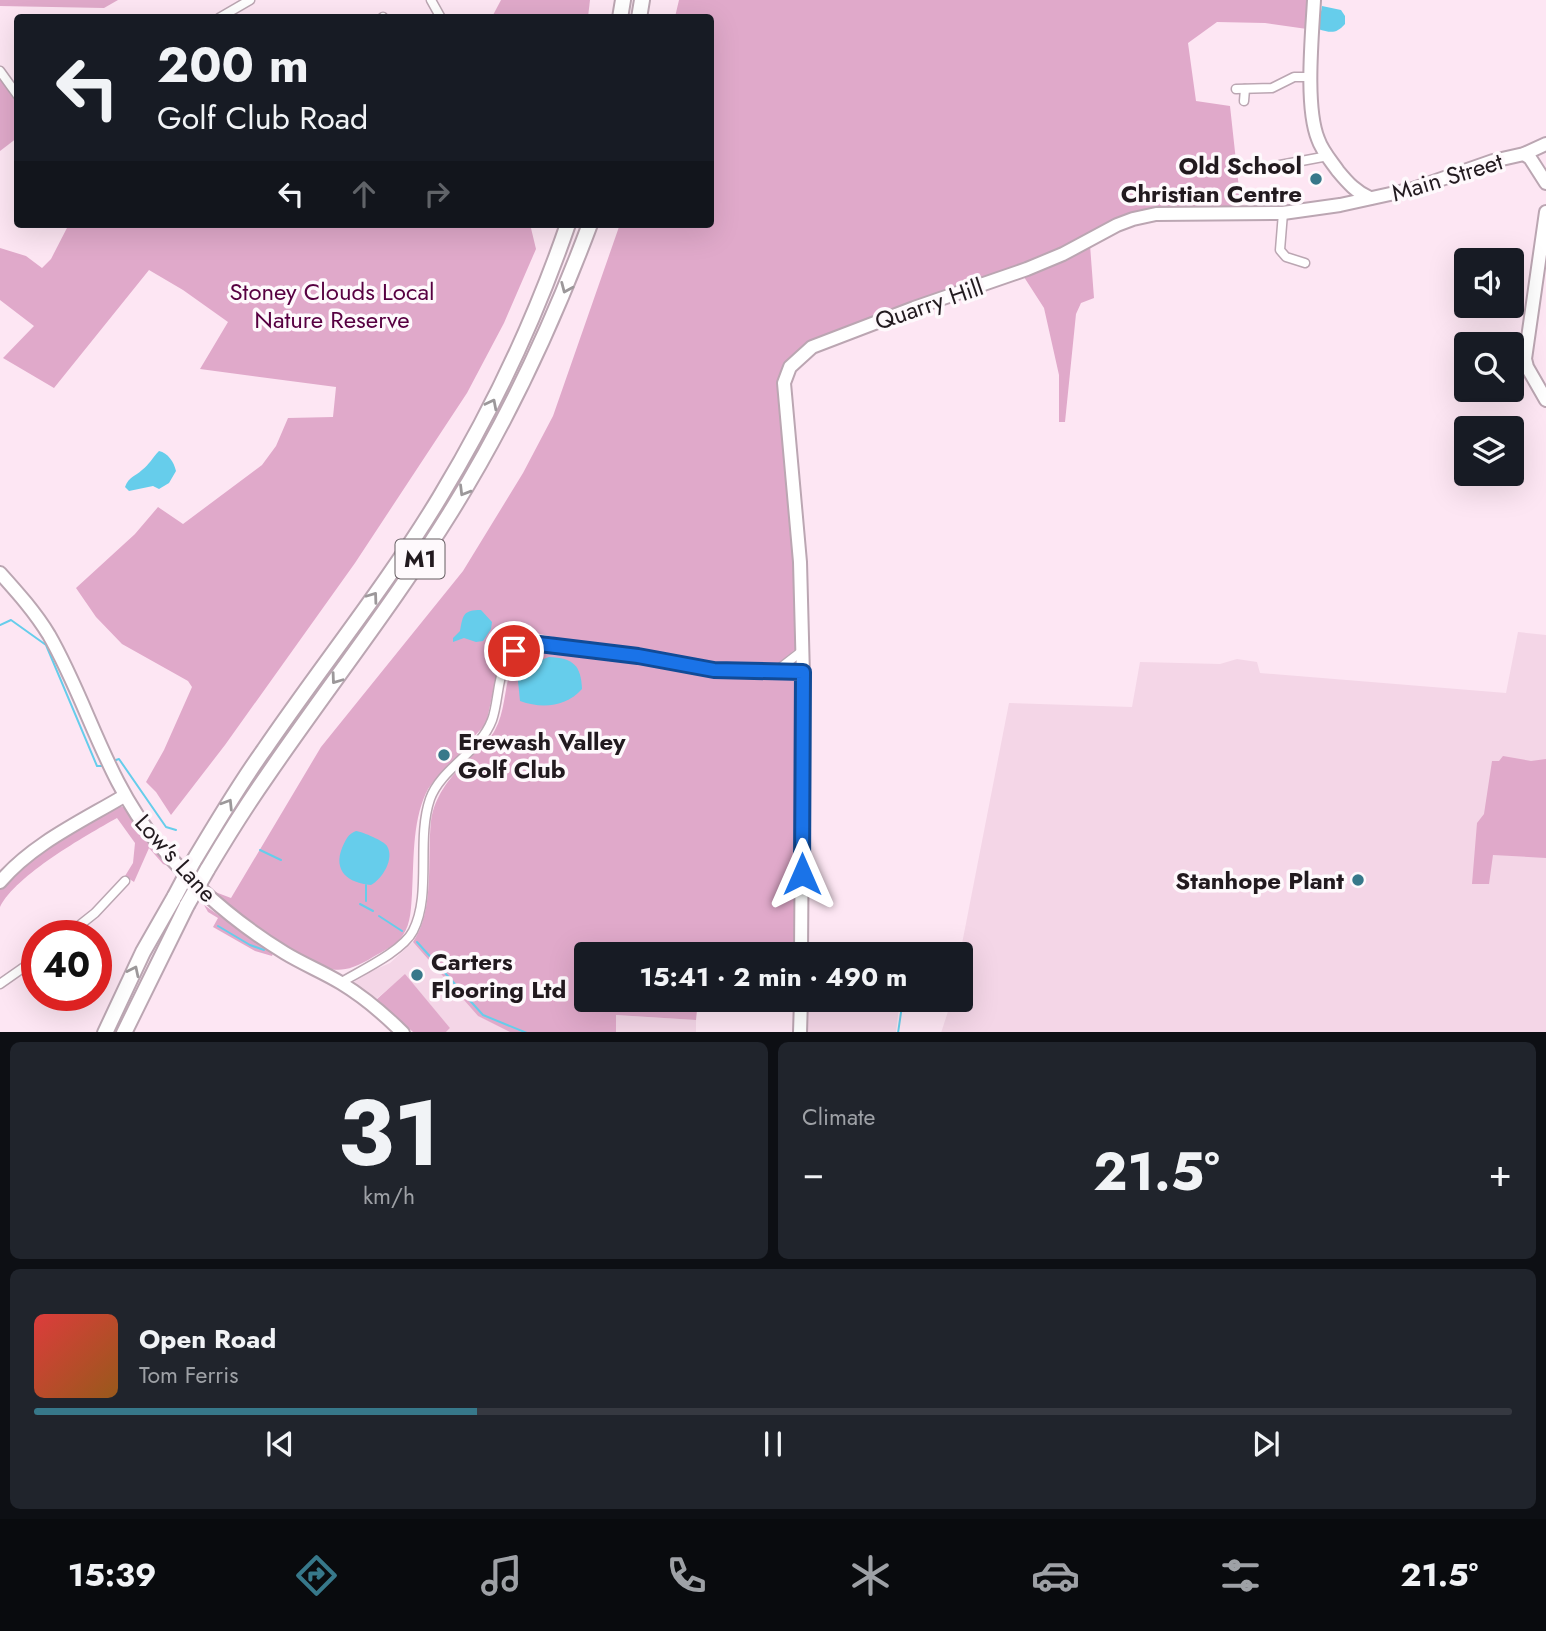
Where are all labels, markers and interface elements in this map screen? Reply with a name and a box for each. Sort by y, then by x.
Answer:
text: 200 m [157,30,309,100]
icon: left [42,42,133,133]
text: Golf Club Road [157,95,368,141]
street label: Main Street [1387,143,1507,210]
place label: Old School Christian Centre [1121,148,1302,211]
marker: Old School Christian Centre [1308,171,1324,187]
icon: left [272,175,310,213]
icon: ahead [345,175,383,213]
icon: right [418,175,456,213]
map controls [1454,248,1524,486]
button: sound [1454,248,1524,318]
street label: Quarry Hill [870,269,988,339]
park label: Stoney Clouds Local Nature Reserve [229,274,435,337]
one-way arrow [560,281,574,293]
button: search [1454,332,1524,402]
one-way arrow [483,399,497,411]
button: layers [1454,416,1524,486]
one-way arrow [459,483,472,496]
road number: M1 [396,540,444,579]
one-way arrow [365,592,377,605]
pin [484,621,544,681]
icon: arrive [495,632,533,670]
one-way arrow [332,671,344,684]
place label: Erewash Valley Golf Club [458,724,626,787]
marker: Erewash Valley Golf Club [436,747,452,763]
one-way arrow [220,798,233,811]
street label: Low's Lane [127,806,225,910]
position arrow [765,837,839,911]
place label: Stanhope Plant [1175,863,1344,898]
marker: Stanhope Plant [1350,872,1366,888]
speed limit sign: 40 [21,920,112,1011]
place label: Carters Flooring Ltd [431,944,566,1007]
text: 15:41 · 2 min · 490 m [640,958,907,996]
one-way arrow [126,966,140,978]
marker: Carters Flooring Ltd [409,967,425,983]
text: 31 [338,1068,440,1199]
text: Climate [802,1100,875,1134]
text: 21.5° [1093,1134,1220,1210]
text: − [802,1145,824,1200]
text: + [1489,1145,1512,1200]
text: km/h [363,1179,415,1213]
text: Open Road [139,1320,276,1358]
text: Tom Ferris [139,1358,238,1392]
icon: previous [261,1425,299,1463]
icon: pause [754,1425,792,1463]
icon: next [1247,1425,1285,1463]
icon: directions [292,1551,341,1600]
icon: music [477,1551,526,1600]
icon: phone [662,1551,711,1600]
icon: climate [846,1551,895,1600]
icon: car [1031,1551,1080,1600]
icon: filters [1216,1551,1265,1600]
text: 15:39 [68,1552,156,1598]
text: 21.5° [1400,1552,1478,1598]

